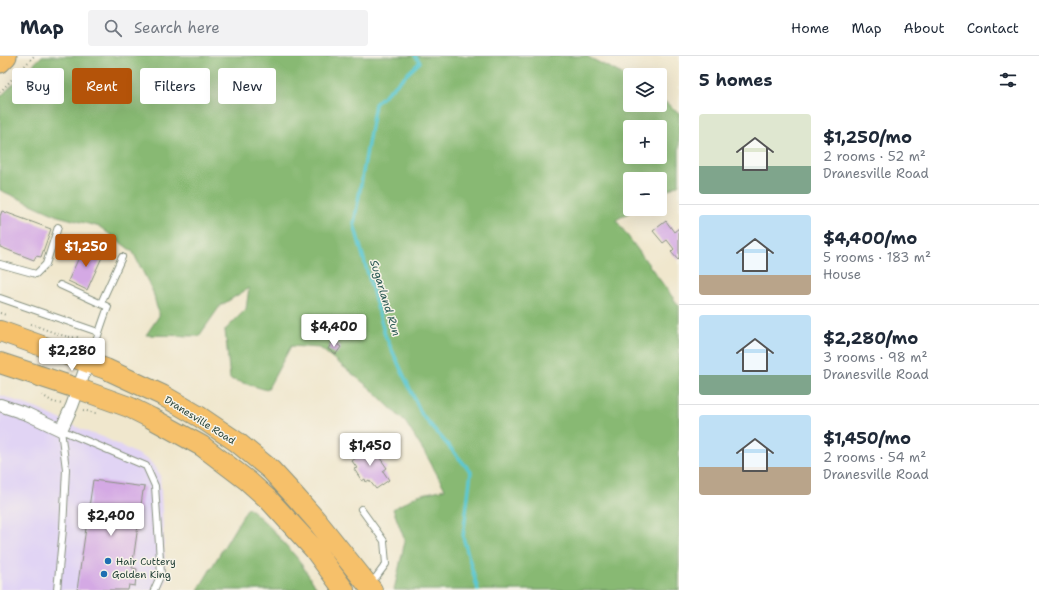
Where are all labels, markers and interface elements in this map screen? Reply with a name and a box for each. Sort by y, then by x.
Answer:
search box [88,10,368,46]
text: Map [20,15,64,40]
icon: search [102,17,124,39]
text: Search here [134,18,220,38]
text: Home [791,19,830,37]
text: Map [852,19,882,37]
text: About [904,19,945,37]
text: Contact [967,19,1019,37]
chip: Buy [12,68,64,104]
chip: Rent [72,68,132,104]
chip: Filters [140,68,210,104]
chip: New [218,68,276,104]
map controls [623,68,667,216]
button: layers [623,68,667,112]
text: 5 homes [699,69,772,91]
icon: filters [997,69,1019,91]
button: + [623,120,667,164]
text: $1,250/mo [823,126,912,148]
icon: home [731,130,779,178]
text: 2 rooms · 52 m² [823,148,926,165]
text: Dranesville Road [823,165,929,182]
button: − [623,172,667,216]
text: $4,400/mo [823,227,917,249]
icon: home [731,231,779,279]
pin: $1,250 [53,234,119,268]
text: $1,250 [64,238,108,255]
text: 5 rooms · 183 m² [823,249,931,266]
water label: Sugarland Run [366,258,404,338]
text: House [823,266,861,283]
pin: $4,400 [301,314,367,348]
text: $4,400 [310,318,358,335]
text: $2,280/mo [823,327,918,349]
icon: home [731,331,779,379]
pin: $2,280 [39,338,105,372]
text: $2,280 [48,342,96,359]
text: 3 rooms · 98 m² [823,349,927,366]
text: Dranesville Road [823,366,929,383]
street label: Dranesville Road [162,393,238,447]
text: $1,450/mo [823,427,911,449]
icon: home [731,431,779,479]
pin: $1,450 [337,433,403,467]
text: $1,450 [349,437,391,454]
text: 2 rooms · 54 m² [823,449,926,466]
text: Dranesville Road [823,466,929,483]
pin: $2,400 [78,503,144,537]
text: $2,400 [87,507,135,524]
place label: Hair Cuttery [116,555,176,568]
marker: Hair Cuttery [103,556,113,566]
place label: Golden King [112,568,171,581]
marker: Golden King [99,569,109,579]

